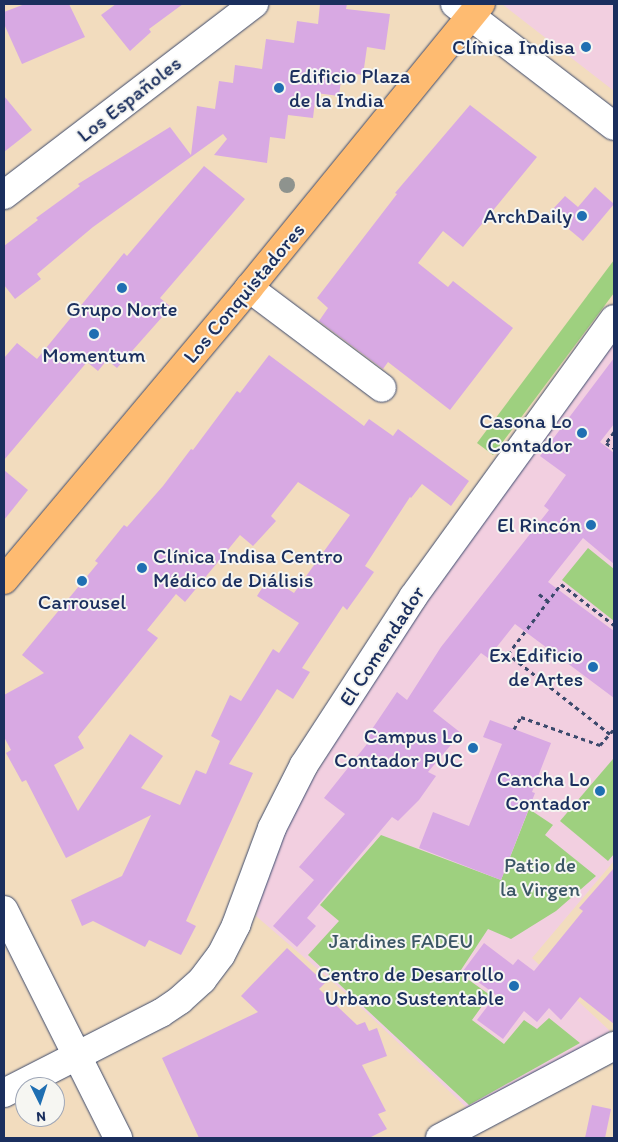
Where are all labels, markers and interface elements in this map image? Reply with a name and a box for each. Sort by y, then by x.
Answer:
place label: Clínica Indisa [453,34,575,60]
marker: Clínica Indisa [579,40,593,54]
street label: Los Españoles [72,50,186,148]
place label: Edificio Plaza de la India [289,63,410,113]
marker: Edificio Plaza de la India [273,82,285,94]
place label: ArchDaily [483,203,572,229]
marker: ArchDaily [576,210,588,222]
street label: Los Conquistadores [177,217,311,369]
marker: Grupo Norte [116,282,128,294]
place label: Grupo Norte [66,296,178,322]
marker: Momentum [88,328,100,340]
place label: Momentum [42,342,146,368]
place label: Casona Lo Contador [479,408,572,458]
marker: Casona Lo Contador [576,427,588,439]
place label: El Rincón [497,512,581,538]
marker: El Rincón [585,519,597,531]
place label: Clínica Indisa Centro Médico de Diálisis [153,543,342,593]
marker: Clínica Indisa Centro Médico de Diálisis [135,561,149,575]
marker: Carrousel [76,575,88,587]
street label: El Comendador [334,581,430,711]
place label: Carrousel [38,589,126,615]
place label: Ex Edificio de Artes [489,642,583,692]
marker: Ex Edificio de Artes [587,661,599,673]
place label: Campus Lo Contador PUC [334,723,463,773]
marker: Campus Lo Contador PUC [467,742,479,754]
place label: Cancha Lo Contador [497,766,590,816]
marker: Cancha Lo Contador [594,785,606,797]
park label: Patio de la Virgen [500,852,580,902]
park label: Jardines FADEU [329,928,473,954]
place label: Centro de Desarrollo Urbano Sustentable [318,961,504,1011]
marker: Centro de Desarrollo Urbano Sustentable [508,980,520,992]
north arrow [15,1077,65,1127]
text: N [36,1108,46,1125]

